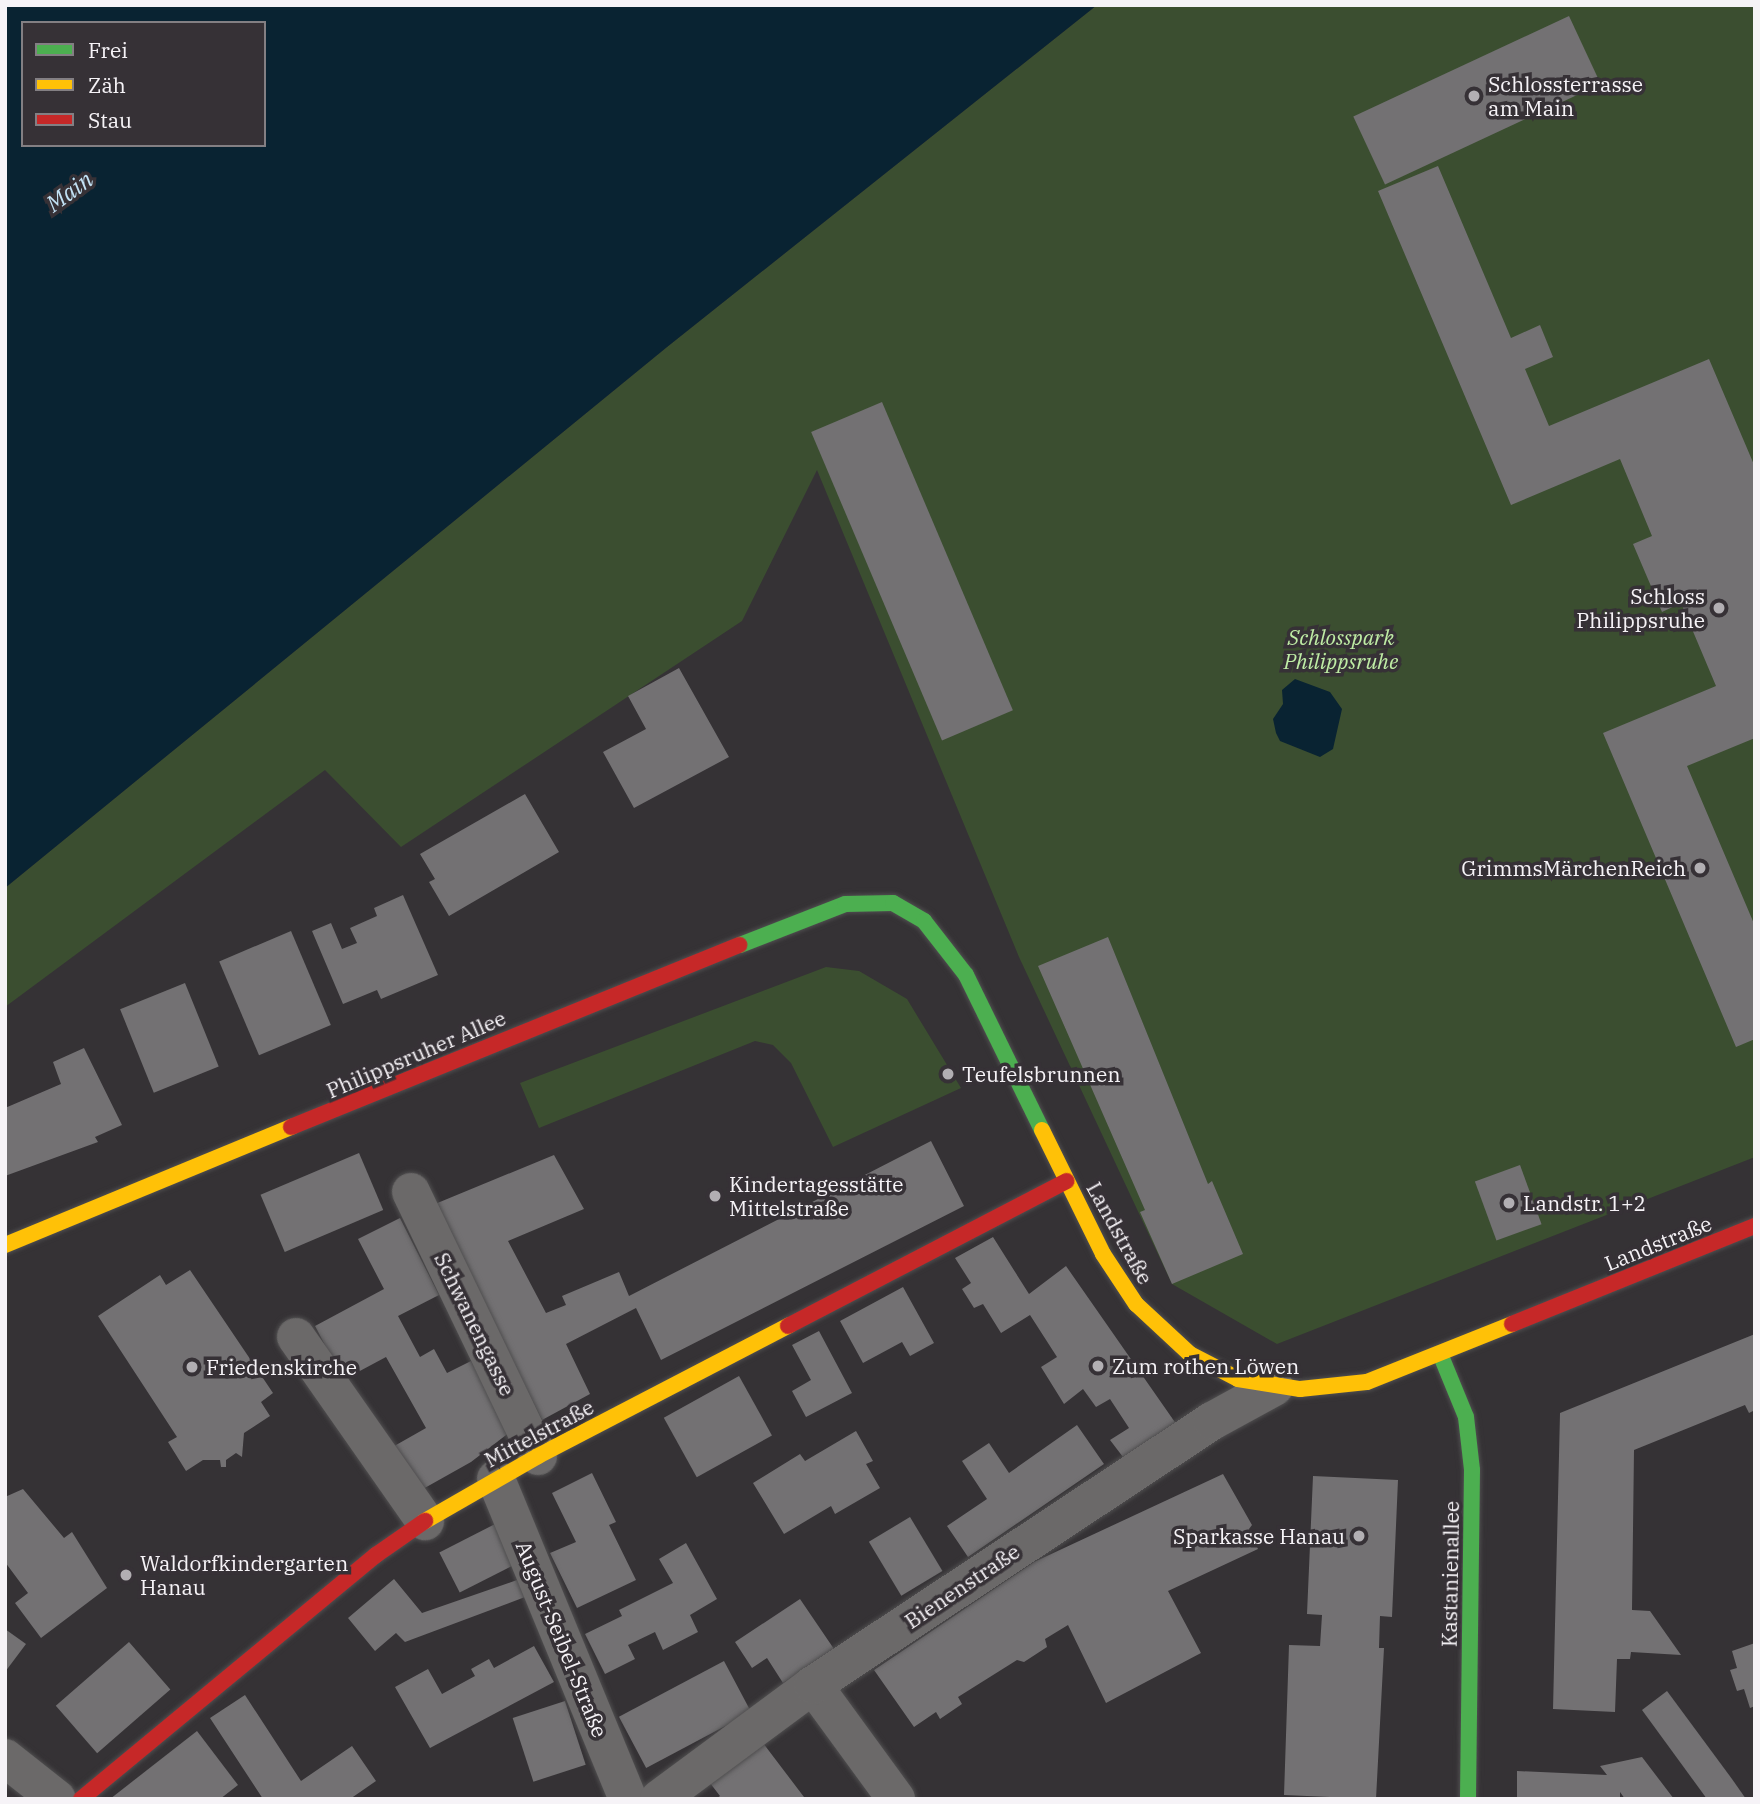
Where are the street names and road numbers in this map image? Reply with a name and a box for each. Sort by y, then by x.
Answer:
street label: Philippsruher Allee [323,1005,509,1103]
street label: Landstraße [1082,1177,1158,1289]
street label: Landstraße [1601,1210,1715,1276]
street label: Schwanengasse [429,1248,521,1400]
street label: Mittelstraße [480,1394,598,1472]
street label: Kastanienallee [1436,1501,1464,1647]
street label: August-Seibel-Straße [511,1537,613,1741]
street label: Bienenstraße [900,1538,1024,1634]

